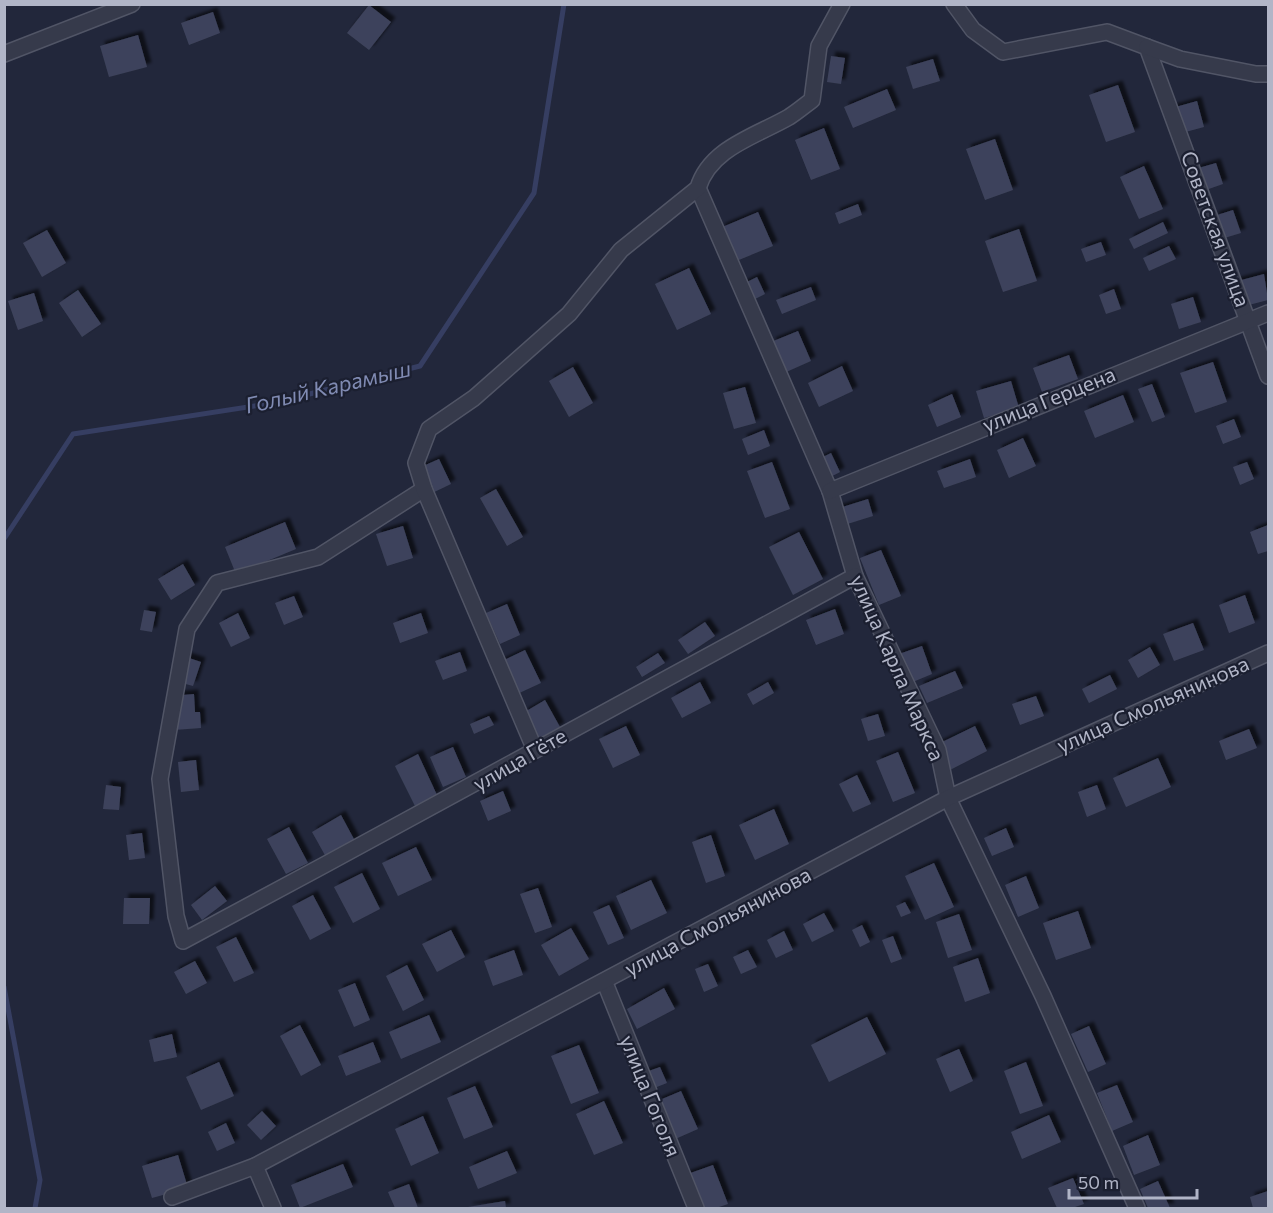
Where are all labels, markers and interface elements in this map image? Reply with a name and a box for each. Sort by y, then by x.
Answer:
street label: Советская улица [1177,147,1256,310]
water label: Голый Карамыш [242,354,414,419]
street label: улица Герцена [978,361,1119,437]
street label: улица Карла Маркса [846,571,951,764]
street label: улица Смольянинова [1052,650,1252,757]
street label: улица Гёте [468,722,570,795]
street label: улица Смольянинова [620,861,815,980]
street label: улица Гоголя [616,1031,687,1160]
scale bar [1069,1162,1196,1200]
text: 50 m [1078,1171,1119,1193]

